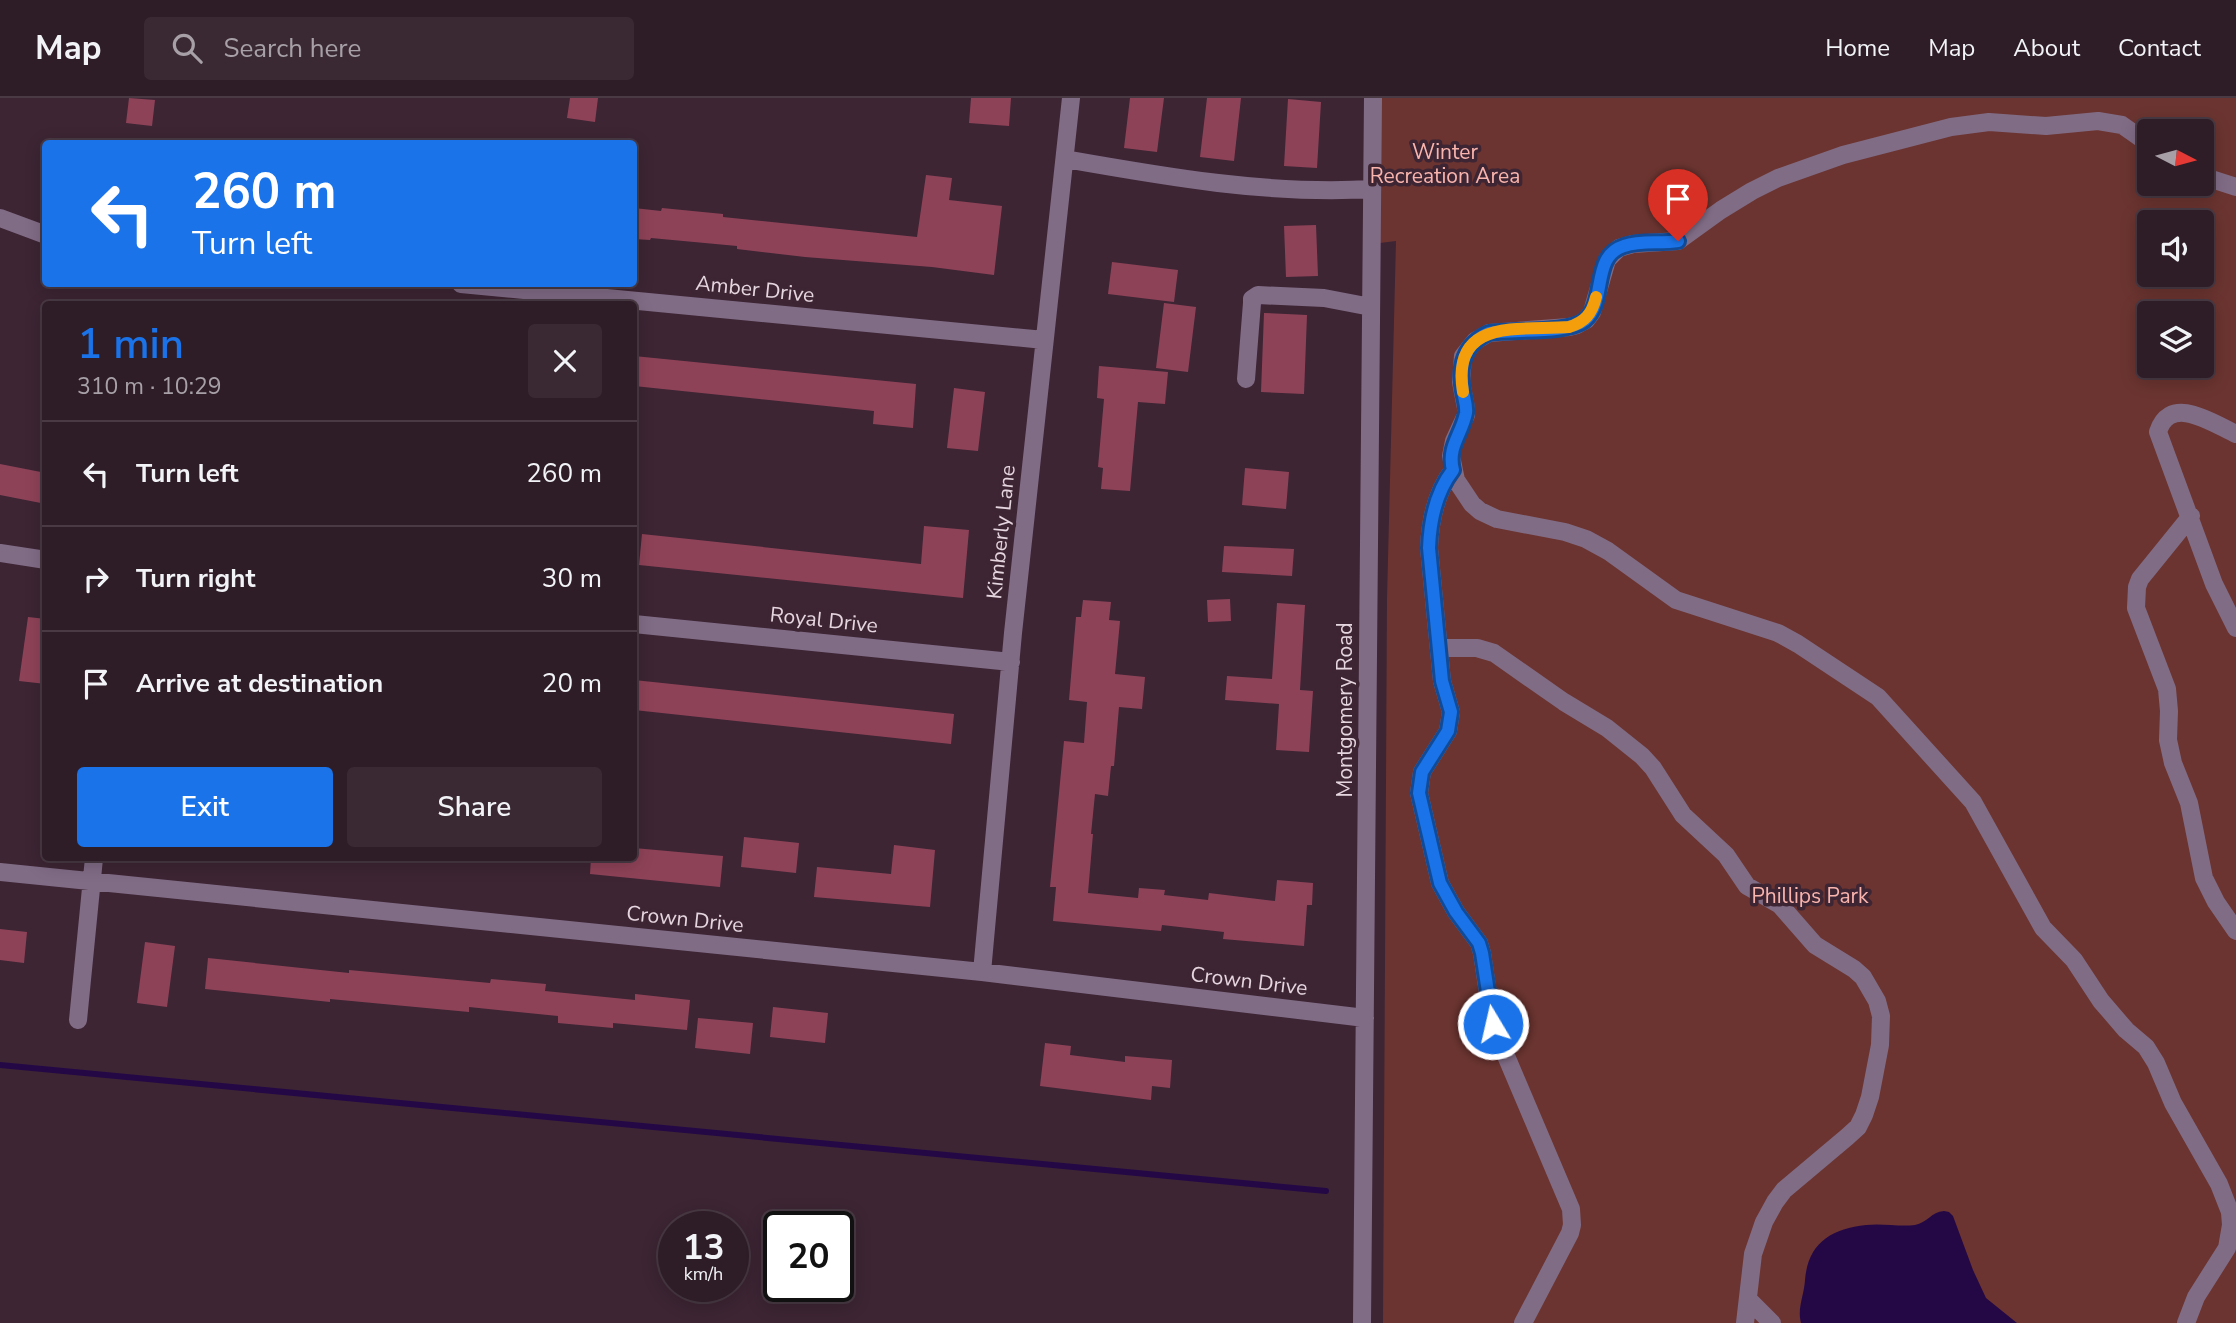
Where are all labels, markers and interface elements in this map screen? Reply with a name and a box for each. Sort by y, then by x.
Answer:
search box [144,17,634,80]
text: Map [35,26,102,71]
icon: search [168,29,206,67]
text: Search here [224,31,361,66]
text: Home [1825,32,1890,64]
text: Map [1928,32,1975,64]
text: About [2013,32,2080,64]
text: Contact [2118,32,2201,64]
north arrow [2137,119,2214,196]
map controls [2137,119,2214,378]
park label: Winter Recreation Area [1370,138,1520,190]
text: 260 m [192,158,336,225]
icon: left [77,168,168,259]
pin [1648,169,1708,241]
icon: arrive [1659,180,1697,218]
button: sound [2137,210,2214,287]
text: Turn left [192,222,312,265]
street label: Amber Drive [694,269,816,309]
button: layers [2137,301,2214,378]
text: 1 min [77,316,184,373]
button: close [528,324,602,398]
text: 310 m · 10:29 [77,371,222,402]
icon: left [77,455,115,493]
text: Turn left [136,456,239,491]
text: 260 m [526,456,602,491]
street label: Kimberly Lane [980,464,1022,600]
icon: right [77,560,115,598]
text: Turn right [136,561,255,596]
text: 30 m [542,561,602,596]
street label: Royal Drive [769,600,879,640]
street label: Montgomery Road [1331,622,1359,798]
icon: arrive [77,665,115,703]
text: Arrive at destination [136,666,383,701]
text: 20 m [542,666,602,701]
button: Exit [77,767,333,847]
button: Share [347,767,602,847]
park label: Phillips Park [1751,882,1869,910]
street label: Crown Drive [625,899,745,939]
street label: Crown Drive [1189,960,1309,1002]
position arrow [1456,987,1530,1061]
speed limit sign: 20 [763,1211,854,1302]
text: 13 [682,1224,725,1271]
text: km/h [684,1262,723,1286]

